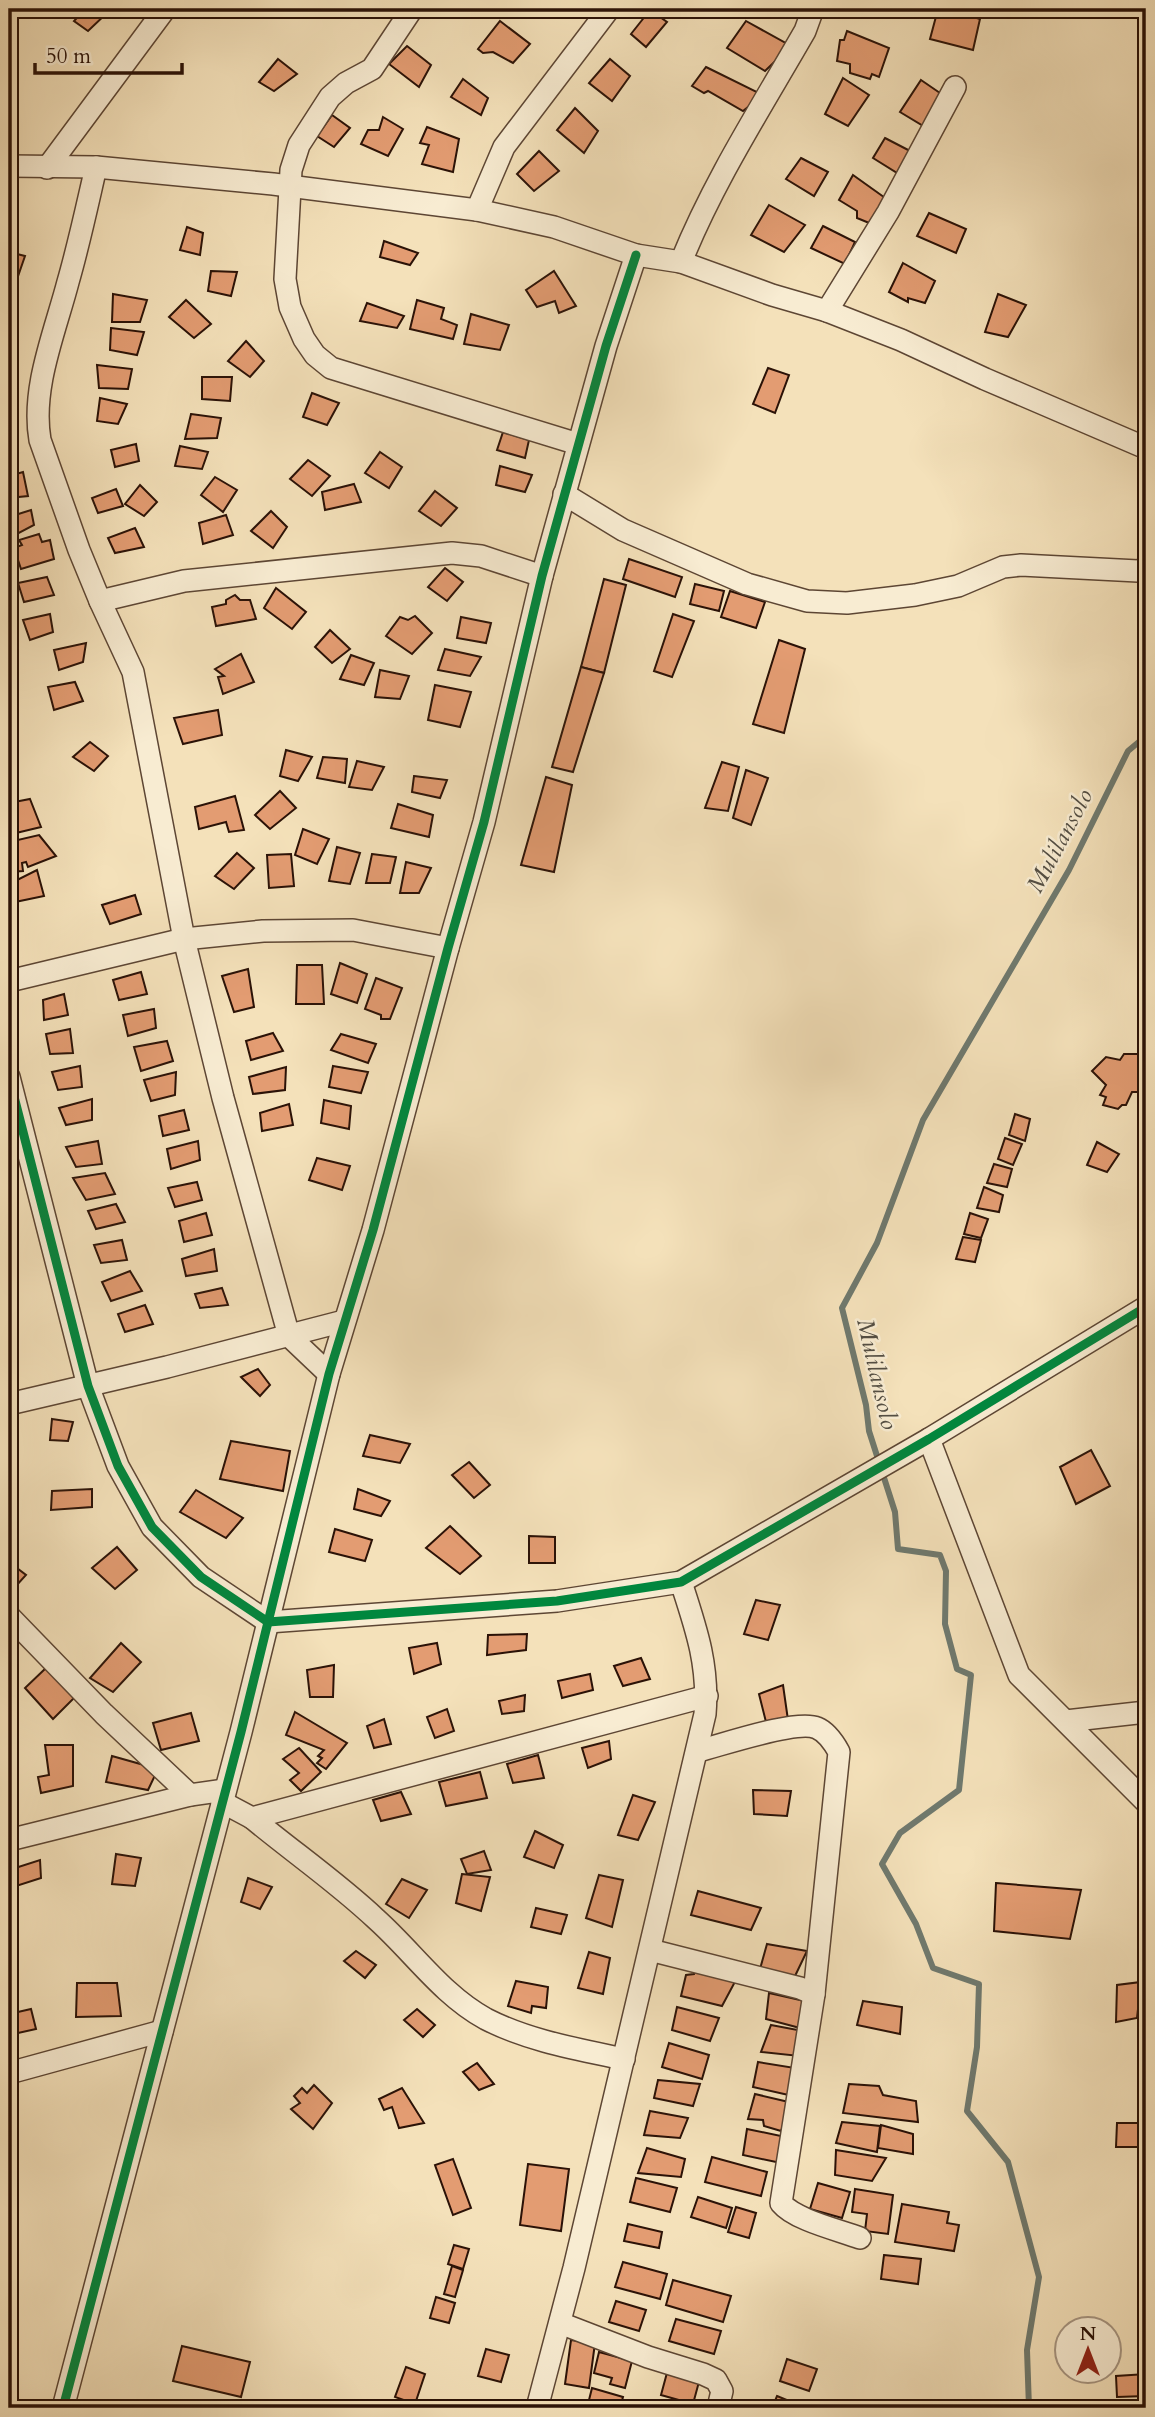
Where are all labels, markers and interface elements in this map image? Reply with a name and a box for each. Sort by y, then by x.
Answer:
scale bar [35,32,182,76]
text: 50 m [46,42,91,71]
water label: Mulilansolo [1019,783,1101,899]
water label: Mulilansolo [848,1315,906,1433]
north arrow [1054,2316,1124,2386]
text: N [1080,2321,1097,2347]

